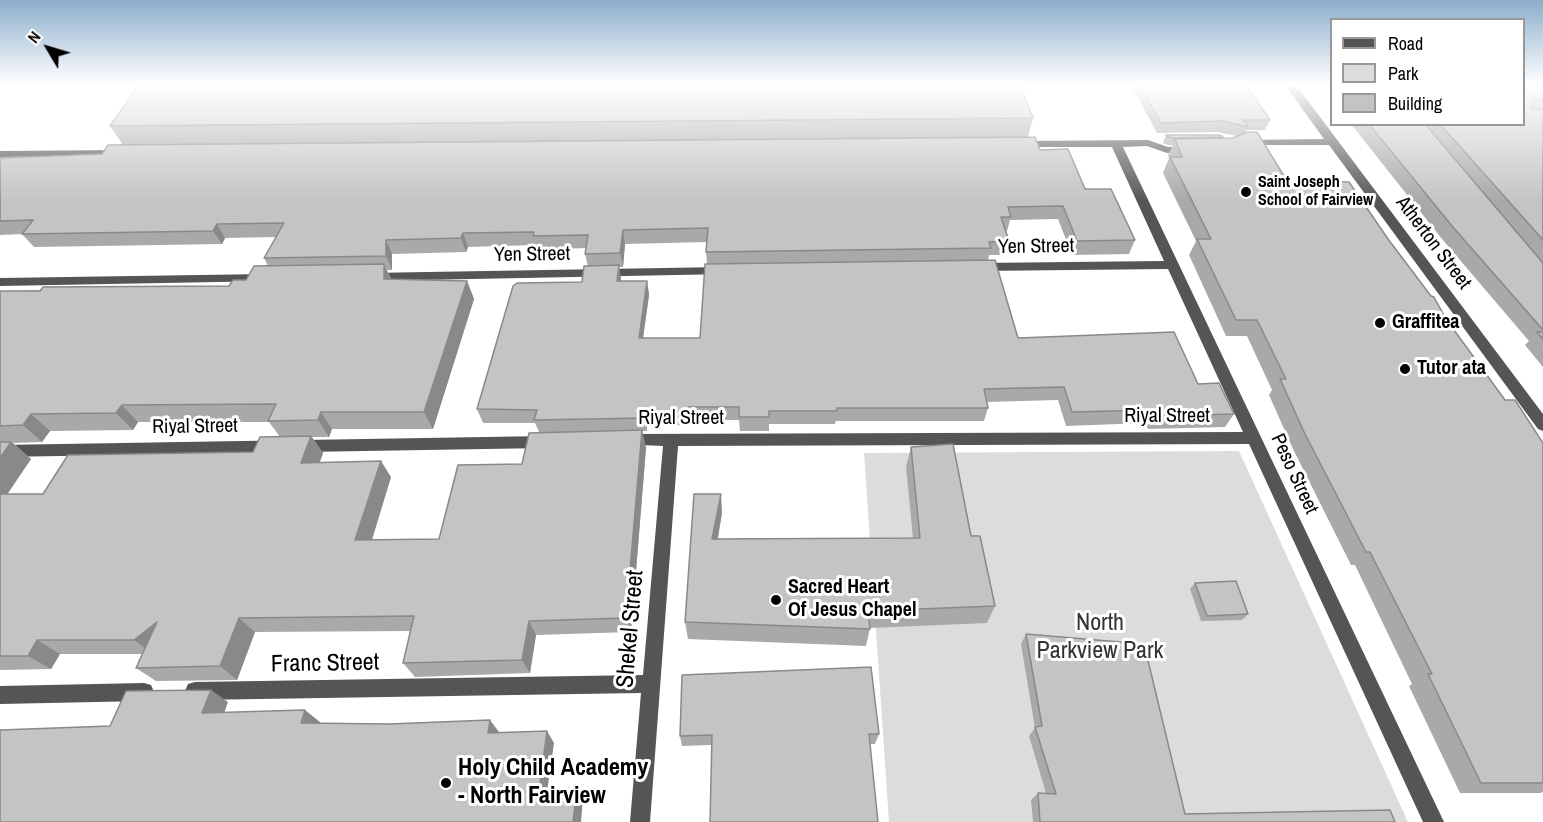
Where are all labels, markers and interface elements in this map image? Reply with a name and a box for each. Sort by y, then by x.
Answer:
north arrow [18,18,78,78]
legend [1330,18,1525,126]
text: N [22,26,45,47]
text: Road [1388,31,1423,56]
text: Park [1388,61,1418,86]
text: Building [1388,91,1442,116]
place label: Saint Joseph School of Fairview [1258,173,1373,211]
marker: Saint Joseph School of Fairview [1239,185,1253,199]
street label: Atherton Street [1390,192,1476,294]
street label: Yen Street [998,234,1074,260]
street label: Yen Street [494,242,570,268]
place label: Graffitea [1392,311,1459,335]
marker: Graffitea [1373,316,1387,330]
place label: Tutor ata [1417,357,1486,381]
marker: Tutor ata [1398,362,1412,376]
street label: Riyal Street [1124,405,1210,429]
street label: Riyal Street [638,407,724,431]
street label: Riyal Street [152,414,238,440]
street label: Peso Street [1265,430,1323,518]
street label: Shekel Street [612,569,650,689]
place label: Sacred Heart Of Jesus Chapel [788,576,917,623]
marker: Sacred Heart Of Jesus Chapel [769,593,783,607]
park label: North Parkview Park [1037,610,1163,666]
street label: Franc Street [271,649,379,679]
place label: Holy Child Academy - North Fairview [458,755,648,811]
marker: Holy Child Academy - North Fairview [439,776,453,790]

